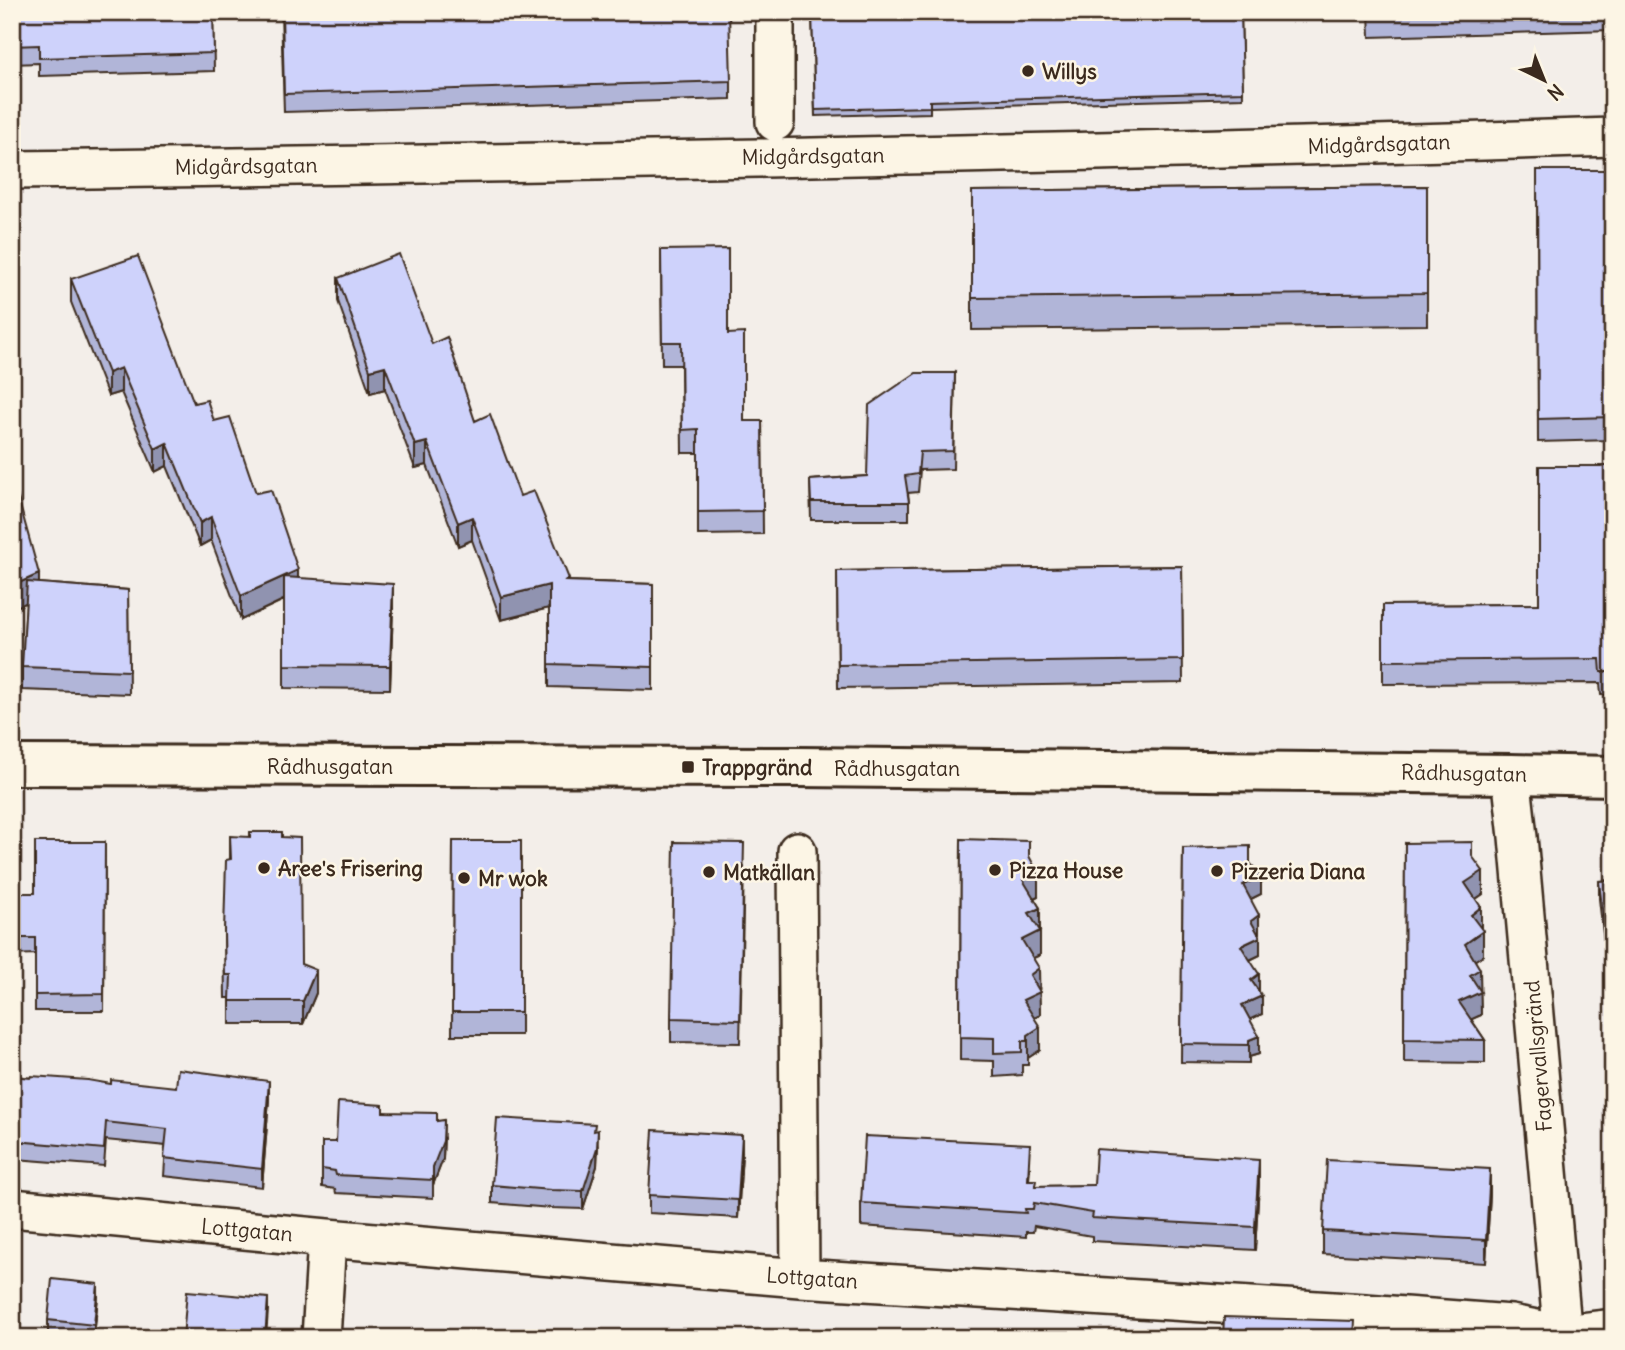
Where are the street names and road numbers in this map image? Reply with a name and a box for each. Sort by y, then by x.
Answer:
street label: Midgårdsgatan [1307,128,1451,160]
street label: Midgårdsgatan [741,141,885,171]
street label: Midgårdsgatan [174,151,318,181]
street label: Rådhusgatan [267,753,393,780]
street label: Rådhusgatan [834,755,960,782]
street label: Rådhusgatan [1401,758,1527,788]
street label: Fagervallsgränd [1518,979,1558,1133]
street label: Lottgatan [200,1213,294,1247]
street label: Lottgatan [765,1261,859,1295]

